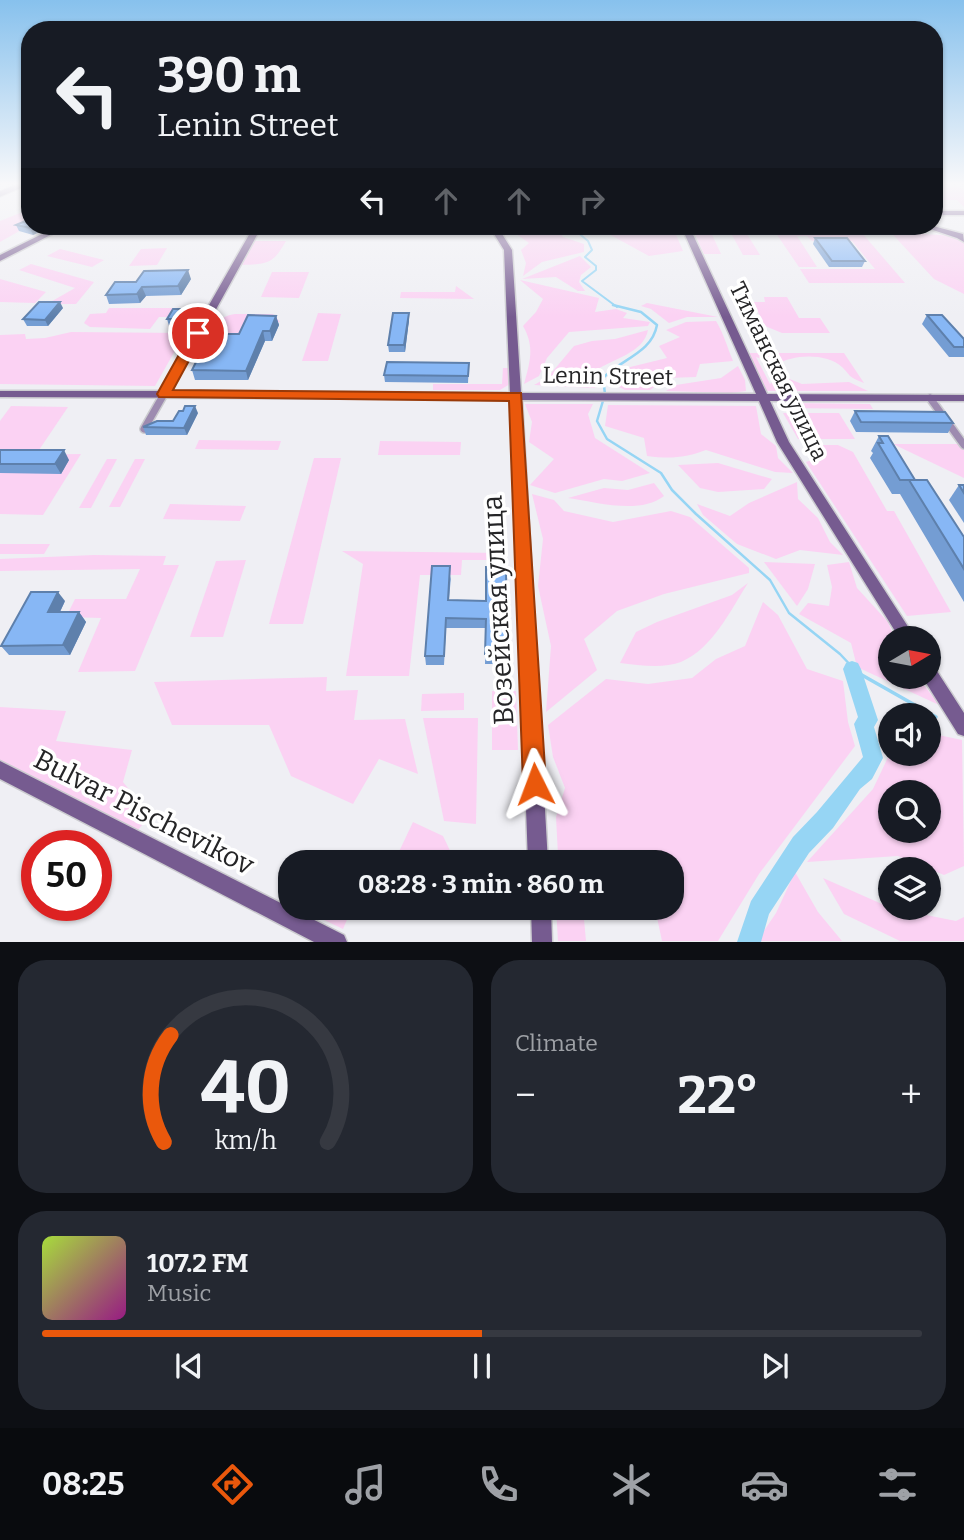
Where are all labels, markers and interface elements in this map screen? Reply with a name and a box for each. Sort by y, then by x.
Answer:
text: 390 m [157,46,301,105]
icon: left [42,49,133,140]
text: Lenin Street [157,106,339,144]
icon: left [354,182,392,220]
icon: ahead [427,182,465,220]
icon: ahead [500,182,538,220]
icon: right [573,182,611,220]
street label: Тиманская улица [724,277,835,465]
pin [168,303,228,363]
icon: arrive [179,314,217,352]
street label: Lenin Street [543,361,673,391]
street label: Возейская улица [476,494,520,726]
north arrow [878,626,942,690]
map controls [878,626,941,920]
button: sound [878,703,941,766]
street label: Bulvar Pischevikov [29,742,260,882]
position arrow [498,747,572,821]
button: search [878,780,941,843]
speed limit sign: 50 [21,830,112,921]
button: layers [878,857,941,920]
text: 08:28 · 3 min · 860 m [358,869,604,900]
text: Climate [515,1029,598,1057]
text: 40 [200,1045,291,1132]
text: 22° [677,1064,759,1127]
text: − [515,1072,536,1118]
text: + [900,1072,922,1118]
text: km/h [215,1126,277,1156]
text: 107.2 FM [147,1248,248,1279]
text: Music [147,1279,211,1307]
icon: previous [170,1347,208,1385]
icon: pause [463,1347,501,1385]
icon: next [756,1347,794,1385]
icon: directions [208,1460,257,1509]
icon: music [341,1460,390,1509]
icon: phone [474,1460,523,1509]
icon: climate [607,1460,656,1509]
icon: car [740,1460,789,1509]
icon: filters [873,1460,922,1509]
text: 08:25 [42,1465,125,1503]

